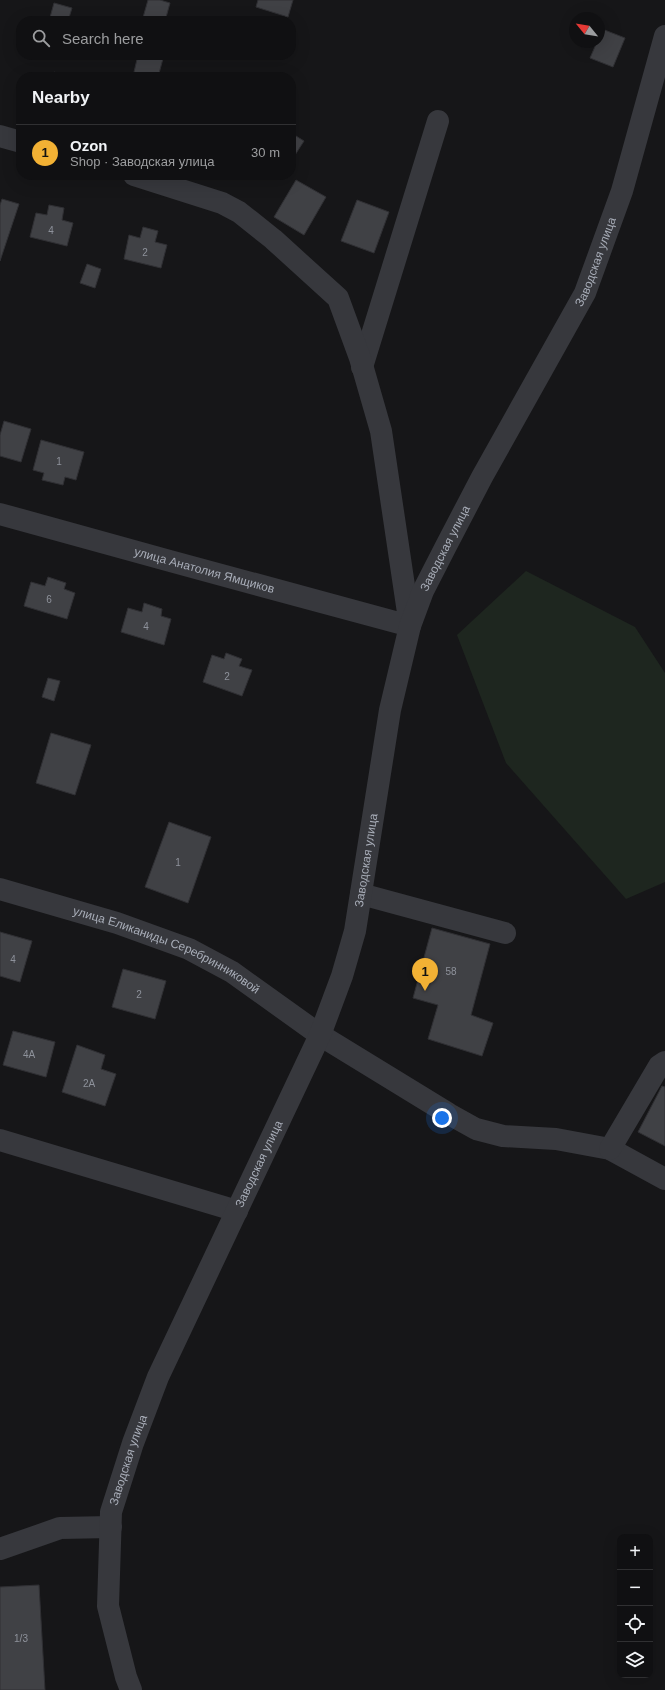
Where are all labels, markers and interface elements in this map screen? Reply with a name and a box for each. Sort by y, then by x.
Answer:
north arrow [569,12,605,48]
search box [16,16,296,60]
icon: search [30,27,52,49]
text: Search here [62,30,144,47]
text: Nearby [32,88,90,107]
text: Ozon [70,137,108,154]
text: 1 [41,145,49,160]
text: 30 m [251,145,280,160]
text: Shop · Заводская улица [70,154,214,169]
street label: Заводская улица [572,215,619,309]
house number: 4 [48,225,54,236]
house number: 2 [142,247,148,258]
house number: 1 [56,456,62,467]
street label: Заводская улица [417,503,473,594]
street label: улица Анатолия Ямщиков [133,544,276,596]
house number: 6 [46,594,52,605]
house number: 4 [143,621,149,632]
house number: 2 [224,671,230,682]
street label: Заводская улица [352,812,381,908]
house number: 1 [175,857,181,868]
street label: улица Еликаниды Серебринниковой [71,904,262,997]
house number: 4 [10,954,16,965]
pin: 1 [412,958,438,991]
house number: 58 [445,966,457,977]
house number: 2 [136,989,142,1000]
house number: 4А [23,1049,35,1060]
house number: 2А [83,1078,95,1089]
your location [432,1108,452,1128]
street label: Заводская улица [232,1118,286,1210]
street label: Заводская улица [107,1412,150,1507]
map controls [617,1534,653,1678]
button: + [617,1534,653,1570]
button: − [617,1570,653,1606]
button: locate [617,1606,653,1642]
house number: 1/3 [14,1633,28,1644]
button: layers [617,1642,653,1678]

